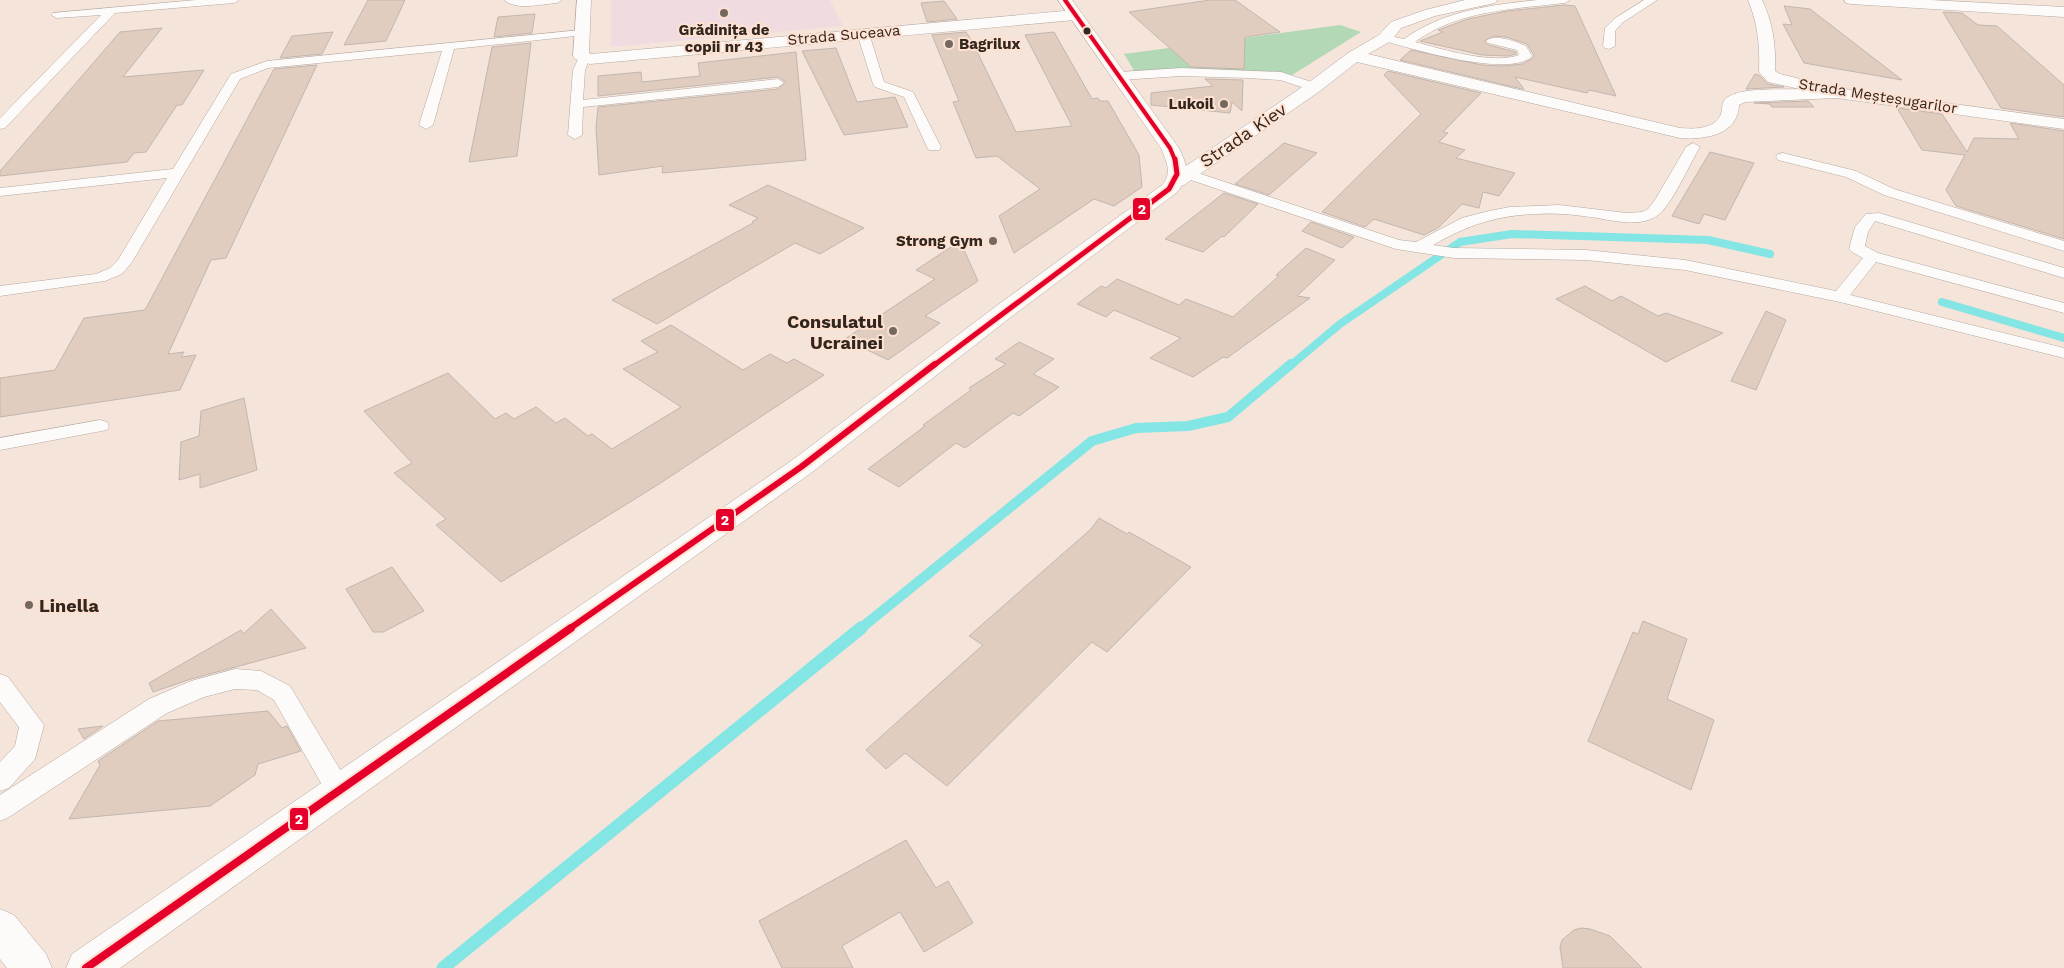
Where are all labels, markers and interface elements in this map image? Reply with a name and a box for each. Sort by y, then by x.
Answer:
marker: Grădinița de copii nr 43 [718,7,730,19]
place label: Grădinița de copii nr 43 [679,21,770,56]
street label: Strada Suceava [787,21,902,49]
unlabelled marker [1082,26,1092,36]
place label: Bagrilux [959,35,1020,53]
marker: Bagrilux [943,38,955,50]
street label: Strada Meșteșugarilor [1797,75,1959,117]
place label: Lukoil [1169,95,1214,113]
street label: Strada Kiev [1196,98,1291,172]
marker: Lukoil [1218,98,1230,110]
line badge: 2 [1132,197,1151,221]
text: 2 [1138,201,1146,217]
place label: Strong Gym [896,232,983,250]
marker: Strong Gym [987,235,999,247]
place label: Consulatul Ucrainei [787,311,883,353]
marker: Consulatul Ucrainei [887,325,899,337]
line badge: 2 [715,508,735,532]
text: 2 [721,512,729,528]
place label: Linella [39,595,100,616]
marker: Linella [23,599,35,611]
line badge: 2 [289,807,309,831]
text: 2 [295,811,303,827]

